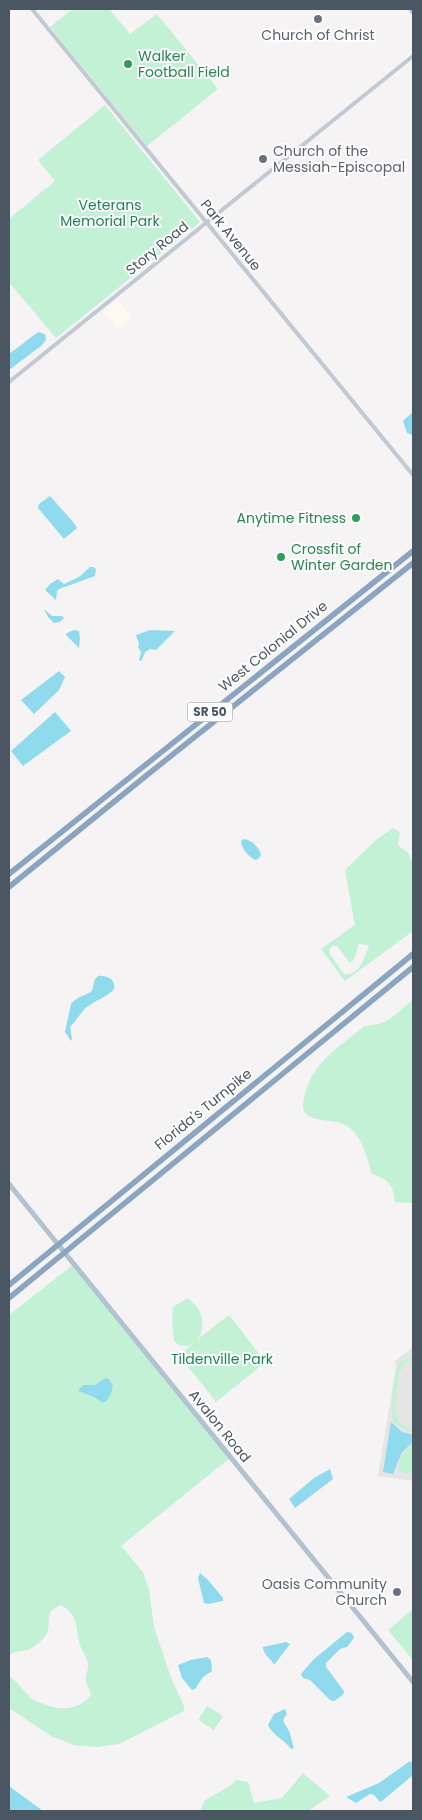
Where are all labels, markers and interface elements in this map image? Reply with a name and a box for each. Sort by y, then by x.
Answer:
marker: Church of Christ [312,13,324,25]
place label: Church of Christ [261,25,375,45]
place label: Walker Football Field [138,46,230,82]
marker: Walker Football Field [122,58,134,70]
place label: Church of the Messiah-Episcopal [273,141,405,177]
marker: Church of the Messiah-Episcopal [257,153,269,165]
park label: Veterans Memorial Park [60,195,160,231]
street label: Park Avenue [196,195,266,275]
street label: Story Road [121,216,193,280]
place label: Anytime Fitness [236,508,346,528]
marker: Anytime Fitness [350,512,362,524]
place label: Crossfit of Winter Garden [291,539,393,575]
marker: Crossfit of Winter Garden [275,551,287,563]
street label: West Colonial Drive [214,596,332,696]
road number: SR 50 [188,702,232,722]
street label: Florida's Turnpike [150,1063,256,1154]
park label: Tildenville Park [171,1349,274,1369]
street label: Avalon Road [184,1385,256,1467]
place label: Oasis Community Church [262,1574,387,1610]
marker: Oasis Community Church [391,1586,403,1598]

